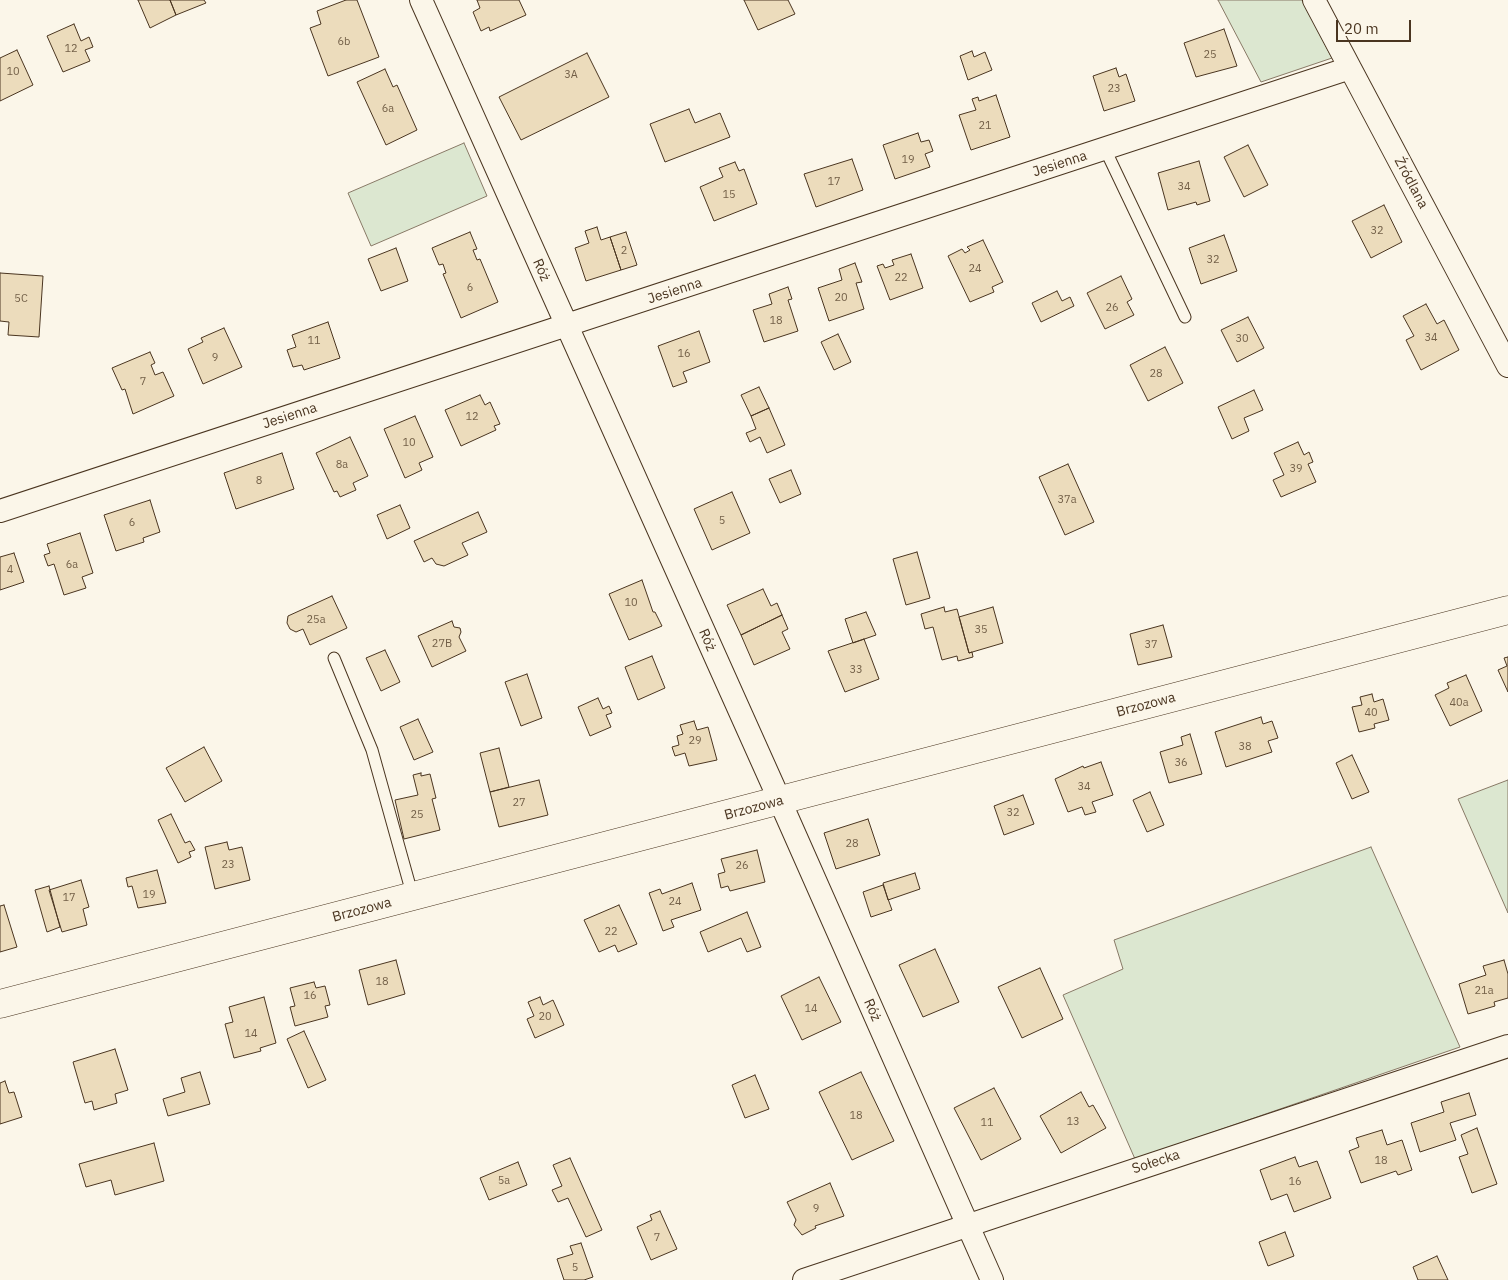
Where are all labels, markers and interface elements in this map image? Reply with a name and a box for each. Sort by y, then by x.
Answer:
scale bar [1338,10,1413,42]
text: 20 m [1344,19,1379,38]
house number: 6b [338,35,350,49]
house number: 12 [64,42,78,56]
house number: 25 [1203,48,1217,62]
house number: 10 [6,65,20,79]
house number: 3A [564,68,578,82]
house number: 23 [1107,82,1121,96]
house number: 6a [382,102,394,116]
house number: 21 [978,119,992,133]
street label: Jesienna [1031,147,1089,181]
house number: 19 [901,153,915,167]
street label: Źródlana [1390,154,1432,212]
house number: 17 [827,175,841,189]
house number: 34 [1177,180,1191,194]
house number: 15 [722,188,736,202]
house number: 32 [1370,224,1384,238]
house number: 2 [621,244,627,258]
house number: 32 [1206,253,1220,267]
street label: Róż [529,256,553,284]
house number: 24 [968,262,982,276]
house number: 22 [894,271,908,285]
street label: Jesienna [646,274,704,308]
house number: 6 [467,281,473,295]
house number: 20 [834,291,848,305]
house number: 5C [14,292,28,306]
house number: 26 [1105,301,1119,315]
house number: 18 [769,314,783,328]
house number: 34 [1424,331,1438,345]
house number: 30 [1235,332,1249,346]
house number: 11 [307,334,321,348]
house number: 16 [677,347,691,361]
house number: 9 [212,351,218,365]
house number: 28 [1149,367,1163,381]
house number: 7 [140,375,146,389]
street label: Jesienna [261,399,319,433]
house number: 12 [465,410,479,424]
house number: 10 [402,436,416,450]
house number: 8a [336,458,348,472]
house number: 39 [1289,462,1303,476]
house number: 8 [256,474,262,488]
house number: 37a [1057,493,1077,507]
house number: 5 [719,514,725,528]
house number: 6 [129,516,135,530]
house number: 6a [66,558,78,572]
house number: 4 [7,563,13,577]
house number: 10 [624,596,638,610]
house number: 25a [306,613,326,627]
house number: 35 [974,623,988,637]
street label: Róż [695,626,719,654]
house number: 27B [432,637,452,651]
house number: 37 [1144,638,1158,652]
house number: 33 [849,663,863,677]
street label: Brzozowa [1115,689,1177,721]
house number: 40a [1449,696,1469,710]
house number: 40 [1364,706,1378,720]
house number: 29 [688,734,702,748]
house number: 38 [1238,740,1252,754]
house number: 36 [1174,756,1188,770]
house number: 34 [1077,780,1091,794]
street label: Brzozowa [723,792,785,824]
house number: 27 [512,796,526,810]
house number: 32 [1006,806,1020,820]
house number: 25 [410,808,424,822]
house number: 28 [845,837,859,851]
house number: 23 [221,858,235,872]
house number: 26 [735,859,749,873]
house number: 19 [142,888,156,902]
house number: 17 [62,891,76,905]
street label: Brzozowa [331,894,393,926]
house number: 24 [668,895,682,909]
house number: 22 [604,925,618,939]
house number: 18 [375,975,389,989]
house number: 21a [1474,984,1494,998]
house number: 16 [303,989,317,1003]
street label: Róż [860,996,884,1024]
house number: 14 [804,1002,818,1016]
house number: 20 [538,1010,552,1024]
house number: 14 [244,1027,258,1041]
house number: 18 [849,1109,863,1123]
house number: 13 [1066,1115,1080,1129]
house number: 11 [980,1116,994,1130]
street label: Sołecka [1130,1146,1182,1178]
house number: 18 [1374,1154,1388,1168]
house number: 5a [498,1174,510,1188]
house number: 16 [1288,1175,1302,1189]
house number: 9 [813,1202,819,1216]
house number: 7 [654,1231,660,1245]
house number: 5 [572,1261,578,1275]

